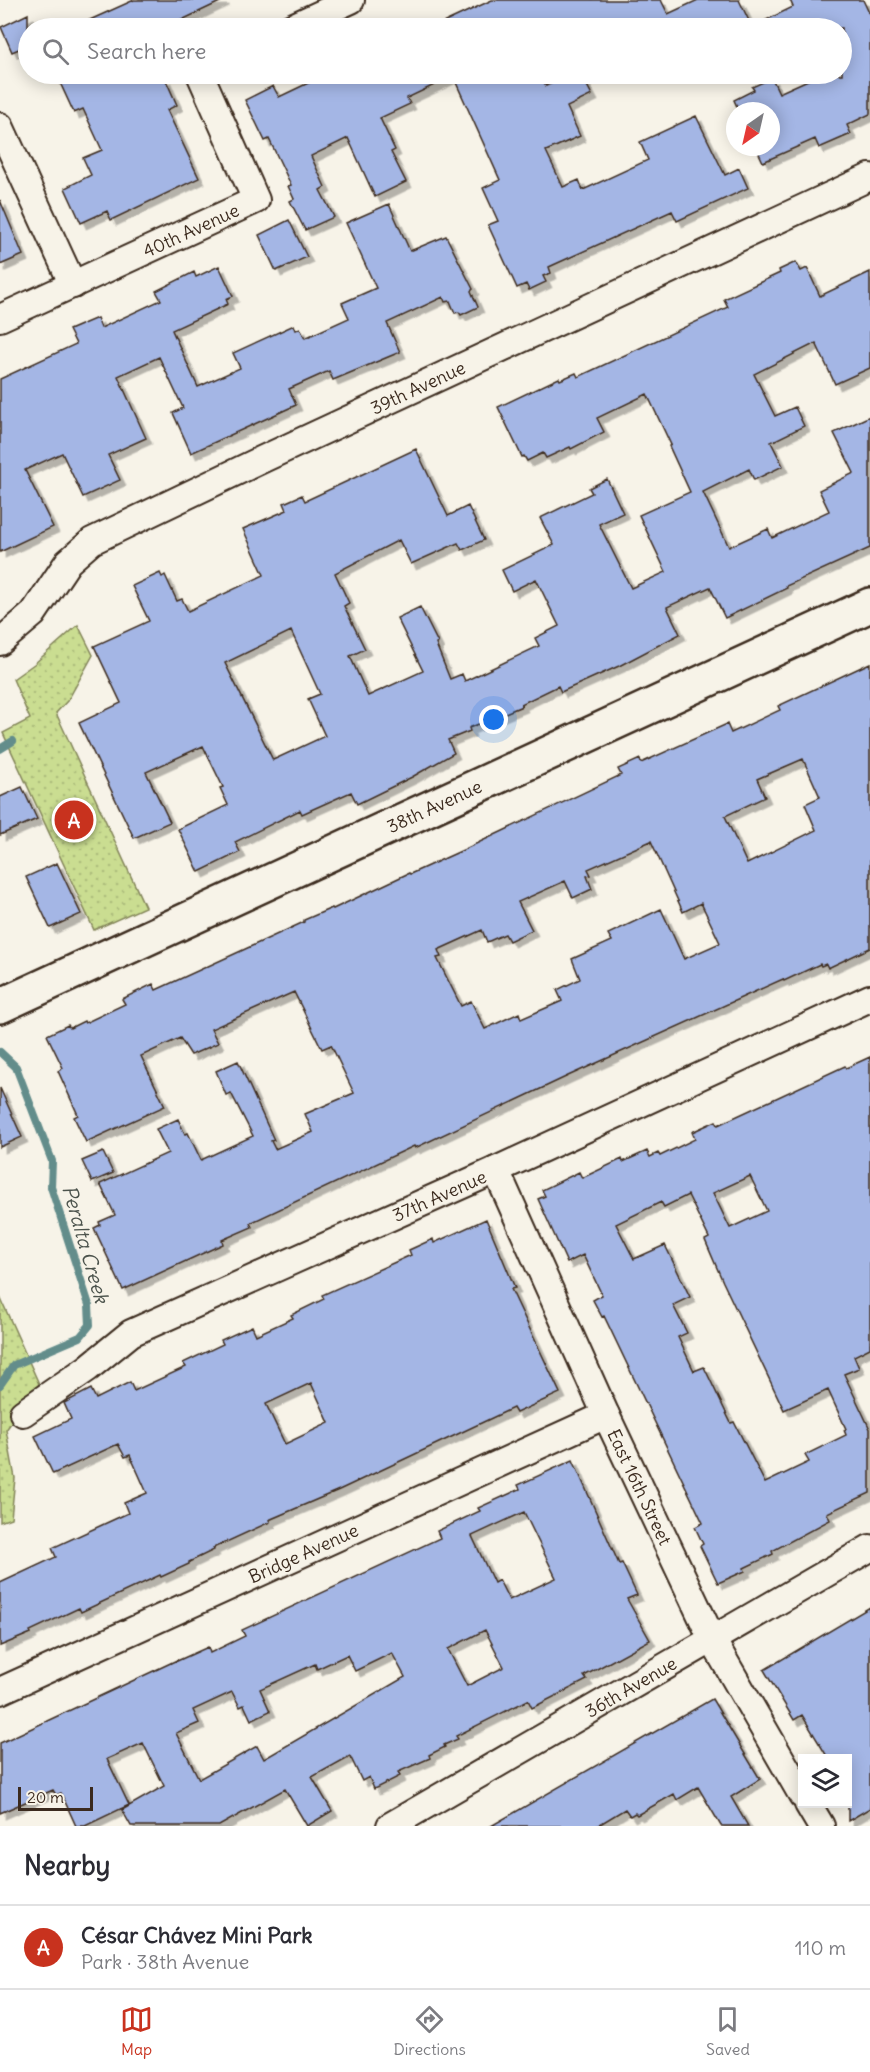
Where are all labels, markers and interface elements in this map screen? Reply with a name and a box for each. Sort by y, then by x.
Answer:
search box [18,18,852,84]
icon: search [39,35,72,68]
text: Search here [87,37,206,65]
north arrow [726,102,780,156]
street label: 40th Avenue [139,198,242,262]
street label: 39th Avenue [367,355,469,419]
your location [479,705,508,734]
street label: 38th Avenue [383,774,485,838]
pin: A [54,798,94,842]
street label: 37th Avenue [389,1164,490,1226]
water label: Peralta Creek [57,1182,115,1307]
street label: East 16th Street [603,1425,677,1548]
street label: Bridge Avenue [244,1518,362,1588]
street label: 36th Avenue [581,1651,680,1722]
map controls [798,1754,852,1808]
button: layers [798,1754,852,1808]
scale bar [18,1784,93,1812]
text: 20 m [27,1787,64,1807]
text: Nearby [24,1849,110,1882]
text: César Chávez Mini Park [81,1921,313,1949]
text: A [37,1935,50,1960]
text: 110 m [795,1935,846,1960]
text: Park · 38th Avenue [81,1949,249,1974]
tab: Map [120,2003,153,2059]
tab: Directions [393,2003,466,2059]
tab: Saved [706,2003,750,2059]

